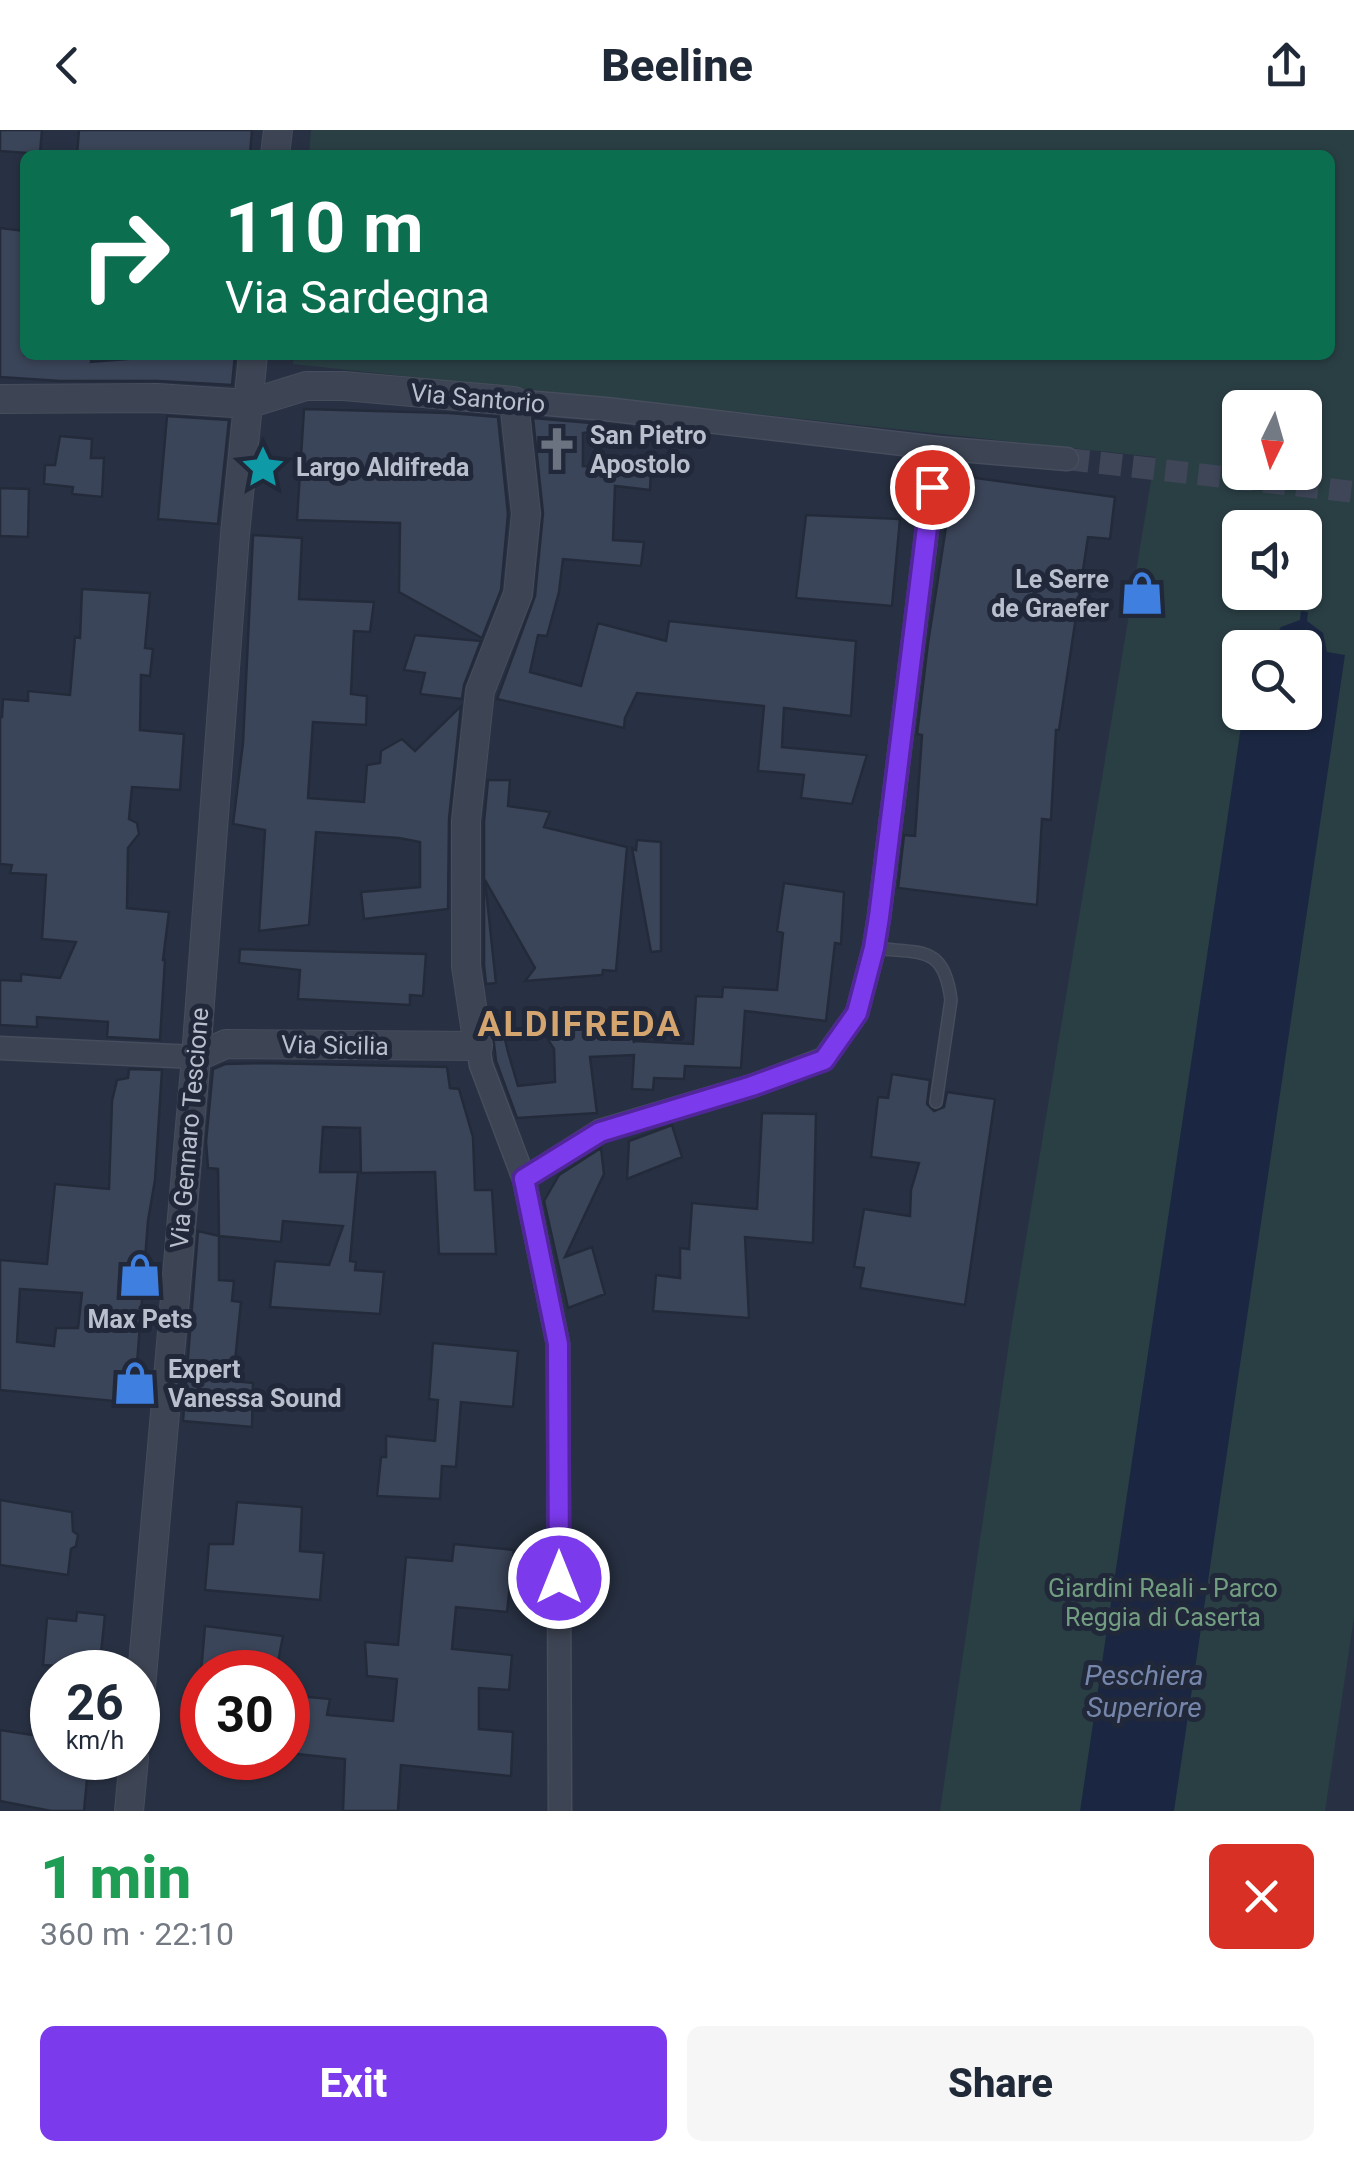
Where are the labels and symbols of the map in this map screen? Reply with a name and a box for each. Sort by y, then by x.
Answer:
street label: Via Santorio [409,378,546,419]
north arrow [1222,390,1322,490]
place label: San Pietro Apostolo [590,421,707,479]
church icon: San Pietro Apostolo [533,425,581,473]
place icon: Largo Aldifreda [239,443,287,491]
pin [890,445,975,530]
place label: Largo Aldifreda [296,453,469,482]
place label: Le Serre de Graefer [991,565,1109,623]
shop icon: Le Serre de Graefer [1118,569,1166,617]
district label: ALDIFREDA [477,1004,683,1045]
street label: Via Gennaro Tescione [165,1006,214,1250]
street label: Via Sicilia [281,1030,389,1061]
shop icon: Max Pets [116,1251,164,1299]
place label: Max Pets [88,1305,192,1334]
place label: Expert Vanessa Sound [168,1355,342,1413]
shop icon: Expert Vanessa Sound [111,1359,159,1407]
position arrow [507,1526,611,1630]
park label: Giardini Reali - Parco Reggia di Caserta [1048,1574,1278,1632]
speed limit sign: 30 [180,1650,310,1780]
water label: Peschiera Superiore [1085,1659,1203,1724]

